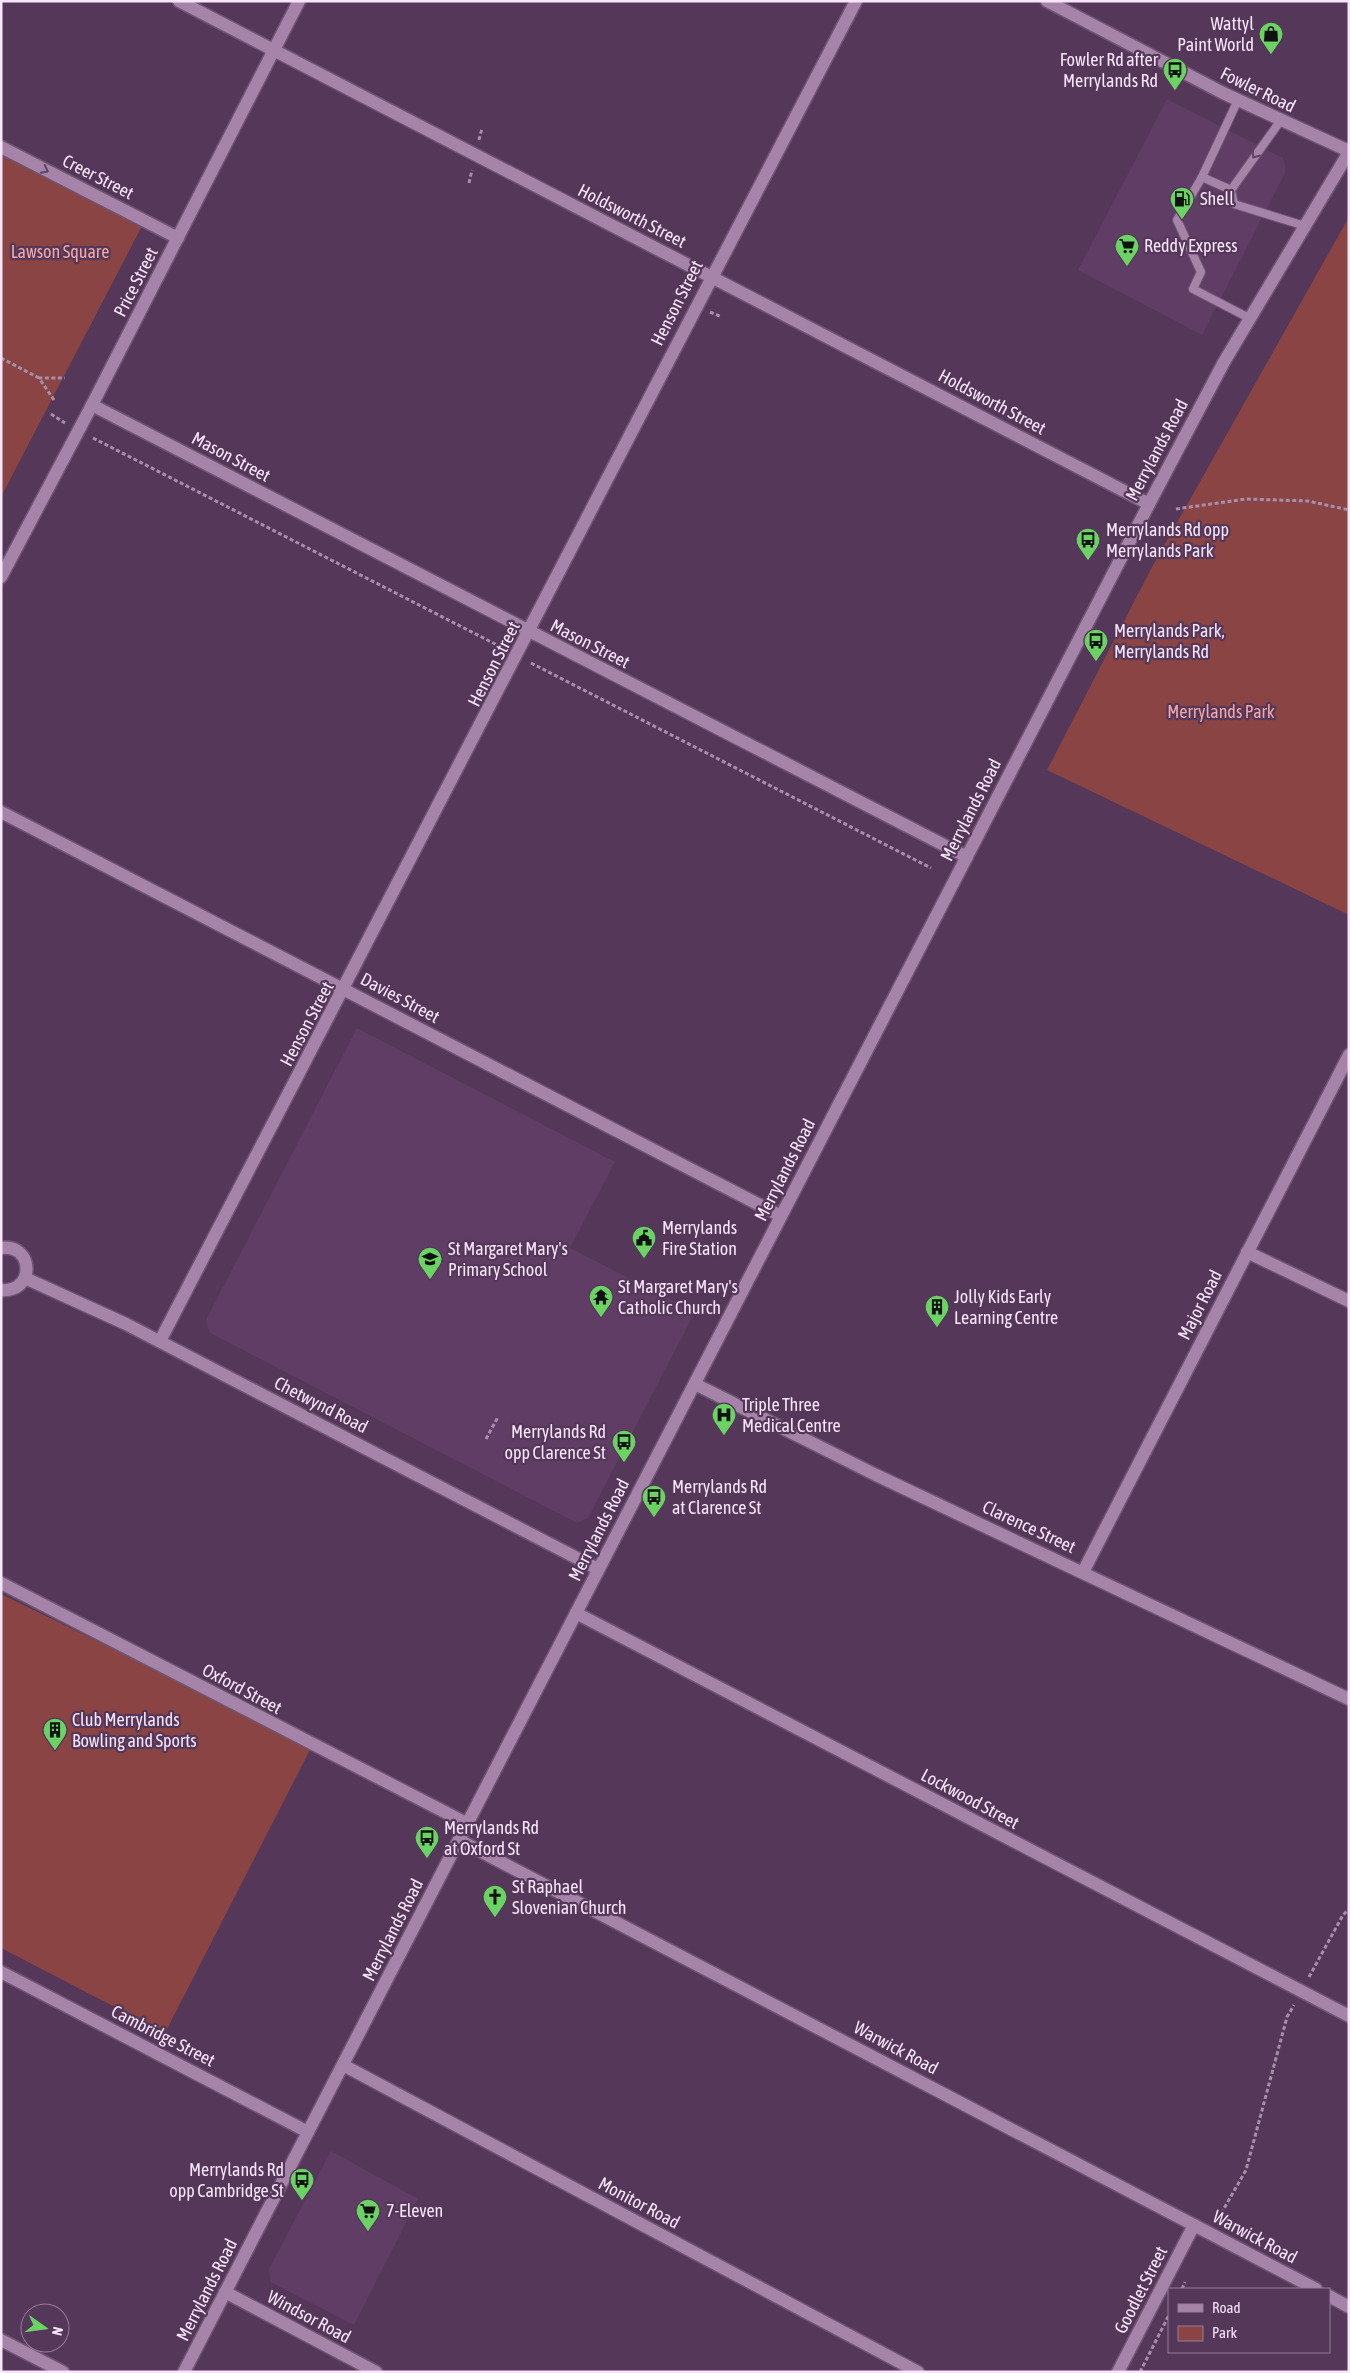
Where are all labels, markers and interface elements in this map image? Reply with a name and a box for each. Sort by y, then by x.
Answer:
place label: Wattyl Paint World [1177,13,1254,55]
shop icon: Wattyl Paint World [1258,21,1284,55]
place label: Fowler Rd after Merrylands Rd [1060,49,1159,91]
bus stop icon: Fowler Rd after Merrylands Rd [1162,57,1188,91]
street label: Fowler Road [1217,62,1299,117]
one-way arrow [1252,149,1261,159]
street label: Creer Street [59,150,137,203]
one-way arrow [39,164,48,174]
street label: Holdsworth Street [575,179,690,252]
fuel station icon: Shell [1169,186,1195,220]
place label: Shell [1200,188,1234,209]
supermarket icon: Reddy Express [1114,233,1140,267]
place label: Reddy Express [1144,235,1238,256]
park label: Lawson Square [11,241,109,262]
street label: Price Street [109,244,162,320]
street label: Henson Street [646,257,707,349]
street label: Holdsworth Street [935,364,1049,439]
street label: Merrylands Road [1121,395,1192,504]
street label: Mason Street [188,427,274,486]
place label: Merrylands Rd opp Merrylands Park [1106,519,1229,561]
bus stop icon: Merrylands Rd opp Merrylands Park [1075,527,1101,561]
street label: Mason Street [547,615,633,672]
street label: Henson Street [463,618,524,710]
place label: Merrylands Park, Merrylands Rd [1114,620,1225,662]
bus stop icon: Merrylands Park, Merrylands Rd [1083,628,1109,662]
park label: Merrylands Park [1167,701,1275,722]
street label: Merrylands Road [936,755,1005,864]
street label: Davies Street [357,968,443,1027]
street label: Henson Street [275,978,338,1070]
street label: Merrylands Road [750,1115,819,1224]
place label: Merrylands Fire Station [662,1217,737,1259]
public building icon: Merrylands Fire Station [631,1225,657,1259]
place label: St Margaret Mary's Primary School [448,1238,568,1280]
school or university icon: St Margaret Mary's Primary School [417,1246,443,1280]
street label: Major Road [1173,1267,1226,1343]
place label: St Margaret Mary's Catholic Church [618,1276,738,1318]
temple icon: St Margaret Mary's Catholic Church [588,1284,614,1318]
place label: Jolly Kids Early Learning Centre [954,1286,1058,1328]
building icon: Jolly Kids Early Learning Centre [924,1294,950,1328]
street label: Chetwynd Road [271,1372,372,1437]
place label: Triple Three Medical Centre [742,1394,841,1436]
hospital icon: Triple Three Medical Centre [711,1402,737,1436]
place label: Merrylands Rd opp Clarence St [505,1421,606,1463]
bus stop icon: Merrylands Rd opp Clarence St [611,1429,637,1463]
street label: Merrylands Road [564,1475,633,1584]
place label: Merrylands Rd at Clarence St [672,1476,767,1518]
bus stop icon: Merrylands Rd at Clarence St [641,1484,667,1518]
street label: Clarence Street [979,1496,1079,1557]
street label: Oxford Street [199,1659,286,1718]
place label: Club Merrylands Bowling and Sports [72,1709,197,1751]
building icon: Club Merrylands Bowling and Sports [42,1717,68,1751]
street label: Lockwood Street [918,1764,1023,1833]
place label: Merrylands Rd at Oxford St [444,1817,539,1859]
bus stop icon: Merrylands Rd at Oxford St [414,1825,440,1859]
street label: Merrylands Road [358,1875,427,1984]
place label: St Raphael Slovenian Church [512,1876,627,1918]
church icon: St Raphael Slovenian Church [482,1884,508,1918]
street label: Cambridge Street [108,2000,219,2071]
street label: Warwick Road [850,2017,942,2079]
place label: Merrylands Rd opp Cambridge St [169,2159,284,2201]
bus stop icon: Merrylands Rd opp Cambridge St [289,2167,315,2201]
street label: Monitor Road [595,2172,683,2233]
supermarket icon: 7-Eleven [355,2198,381,2232]
place label: 7-Eleven [386,2200,443,2221]
street label: Warwick Road [1209,2206,1301,2268]
street label: Merrylands Road [172,2235,241,2344]
street label: Goodlet Street [1110,2243,1171,2337]
street label: Windsor Road [264,2286,355,2347]
legend [1168,2288,1330,2353]
text: Road [1212,2299,1241,2316]
north arrow [20,2303,70,2353]
text: Park [1212,2324,1237,2341]
text: N [49,2325,66,2337]

